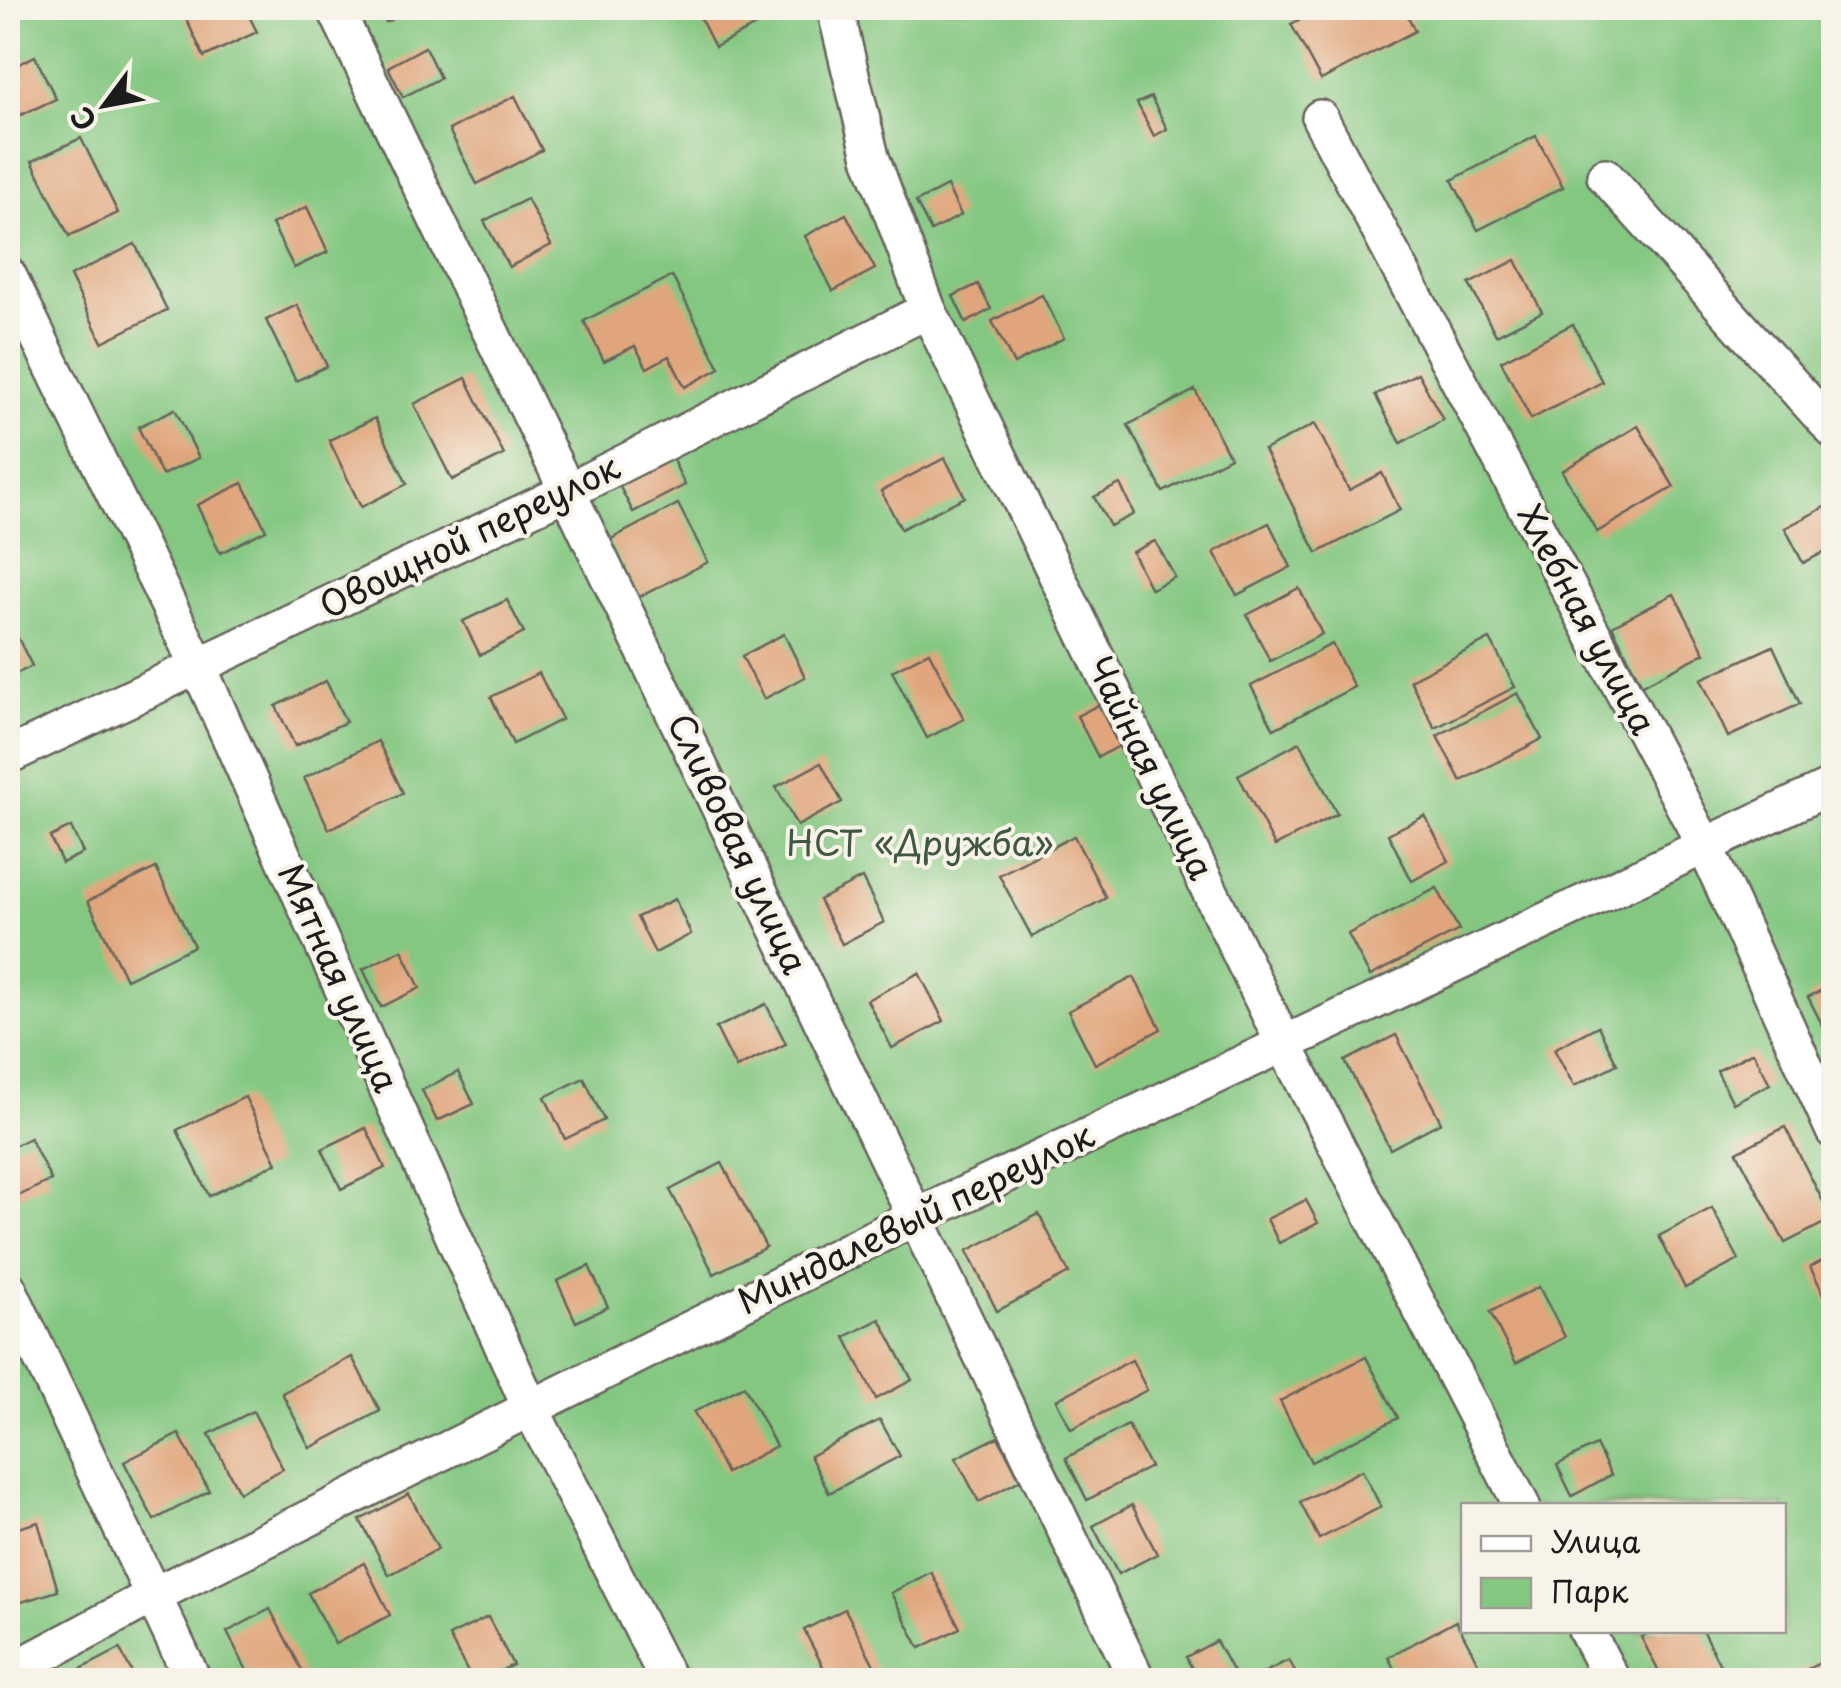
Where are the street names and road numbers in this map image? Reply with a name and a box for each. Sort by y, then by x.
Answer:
street label: Овощной переулок [310,439,628,631]
street label: Хлебная улица [1505,494,1671,743]
street label: Чайная улица [1075,646,1229,888]
street label: Сливовая улица [656,704,823,982]
street label: Мятная улица [266,854,414,1100]
street label: Миндалевый переулок [728,1107,1102,1326]

